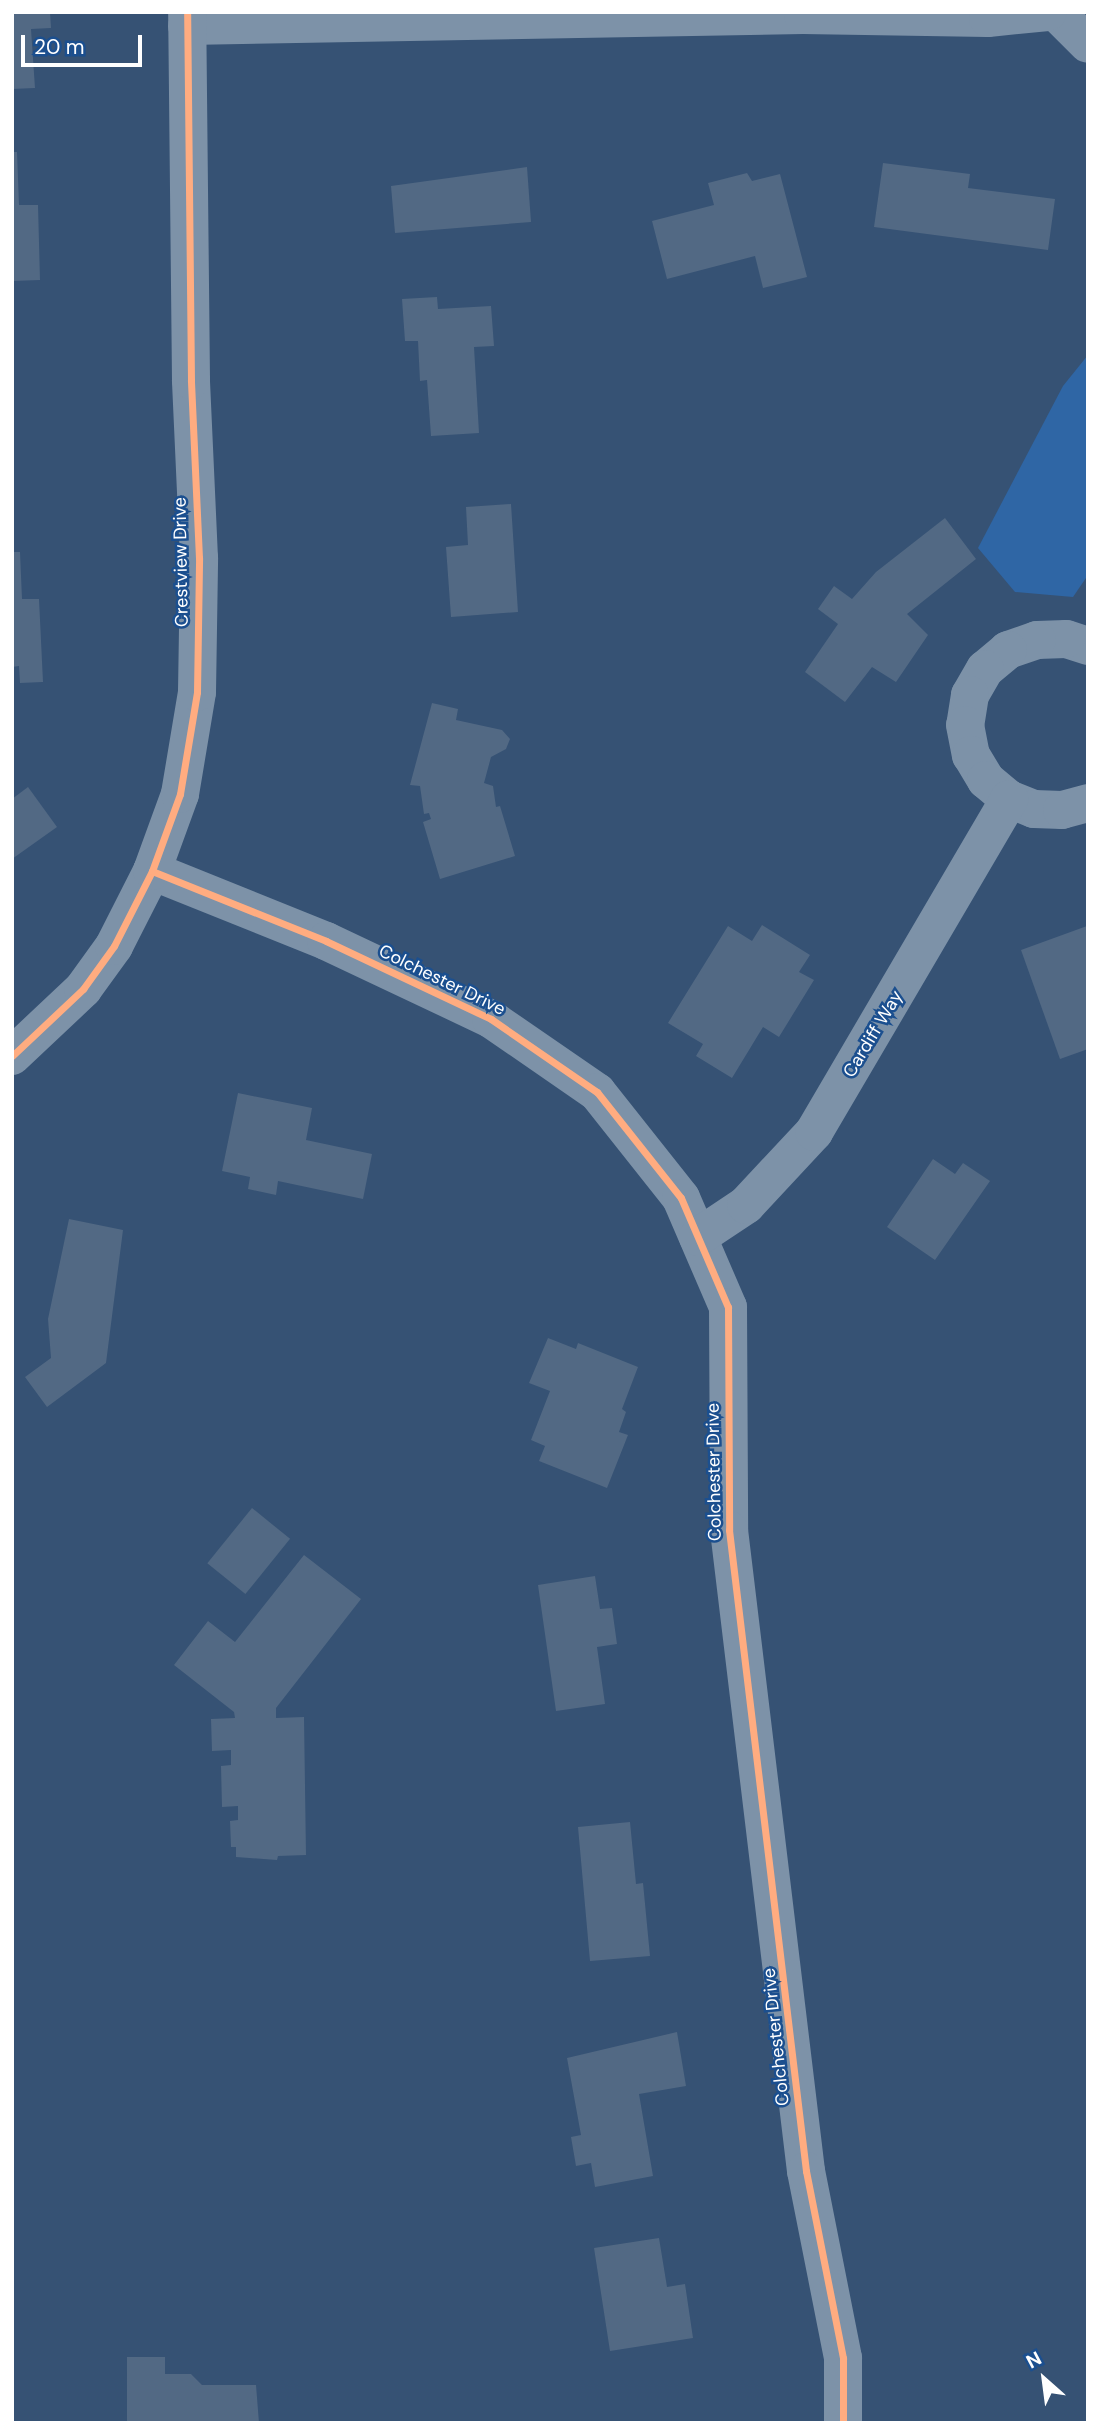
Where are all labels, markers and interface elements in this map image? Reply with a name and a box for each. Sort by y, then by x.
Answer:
scale bar [24,21,145,65]
text: 20 m [34,33,85,61]
street label: Crestview Drive [169,497,193,627]
street label: Colchester Drive [375,940,509,1020]
street label: Cardiff Way [839,987,907,1081]
street label: Colchester Drive [702,1403,726,1541]
street label: Colchester Drive [758,1967,794,2107]
north arrow [1009,2344,1079,2414]
text: N [1022,2346,1046,2374]

